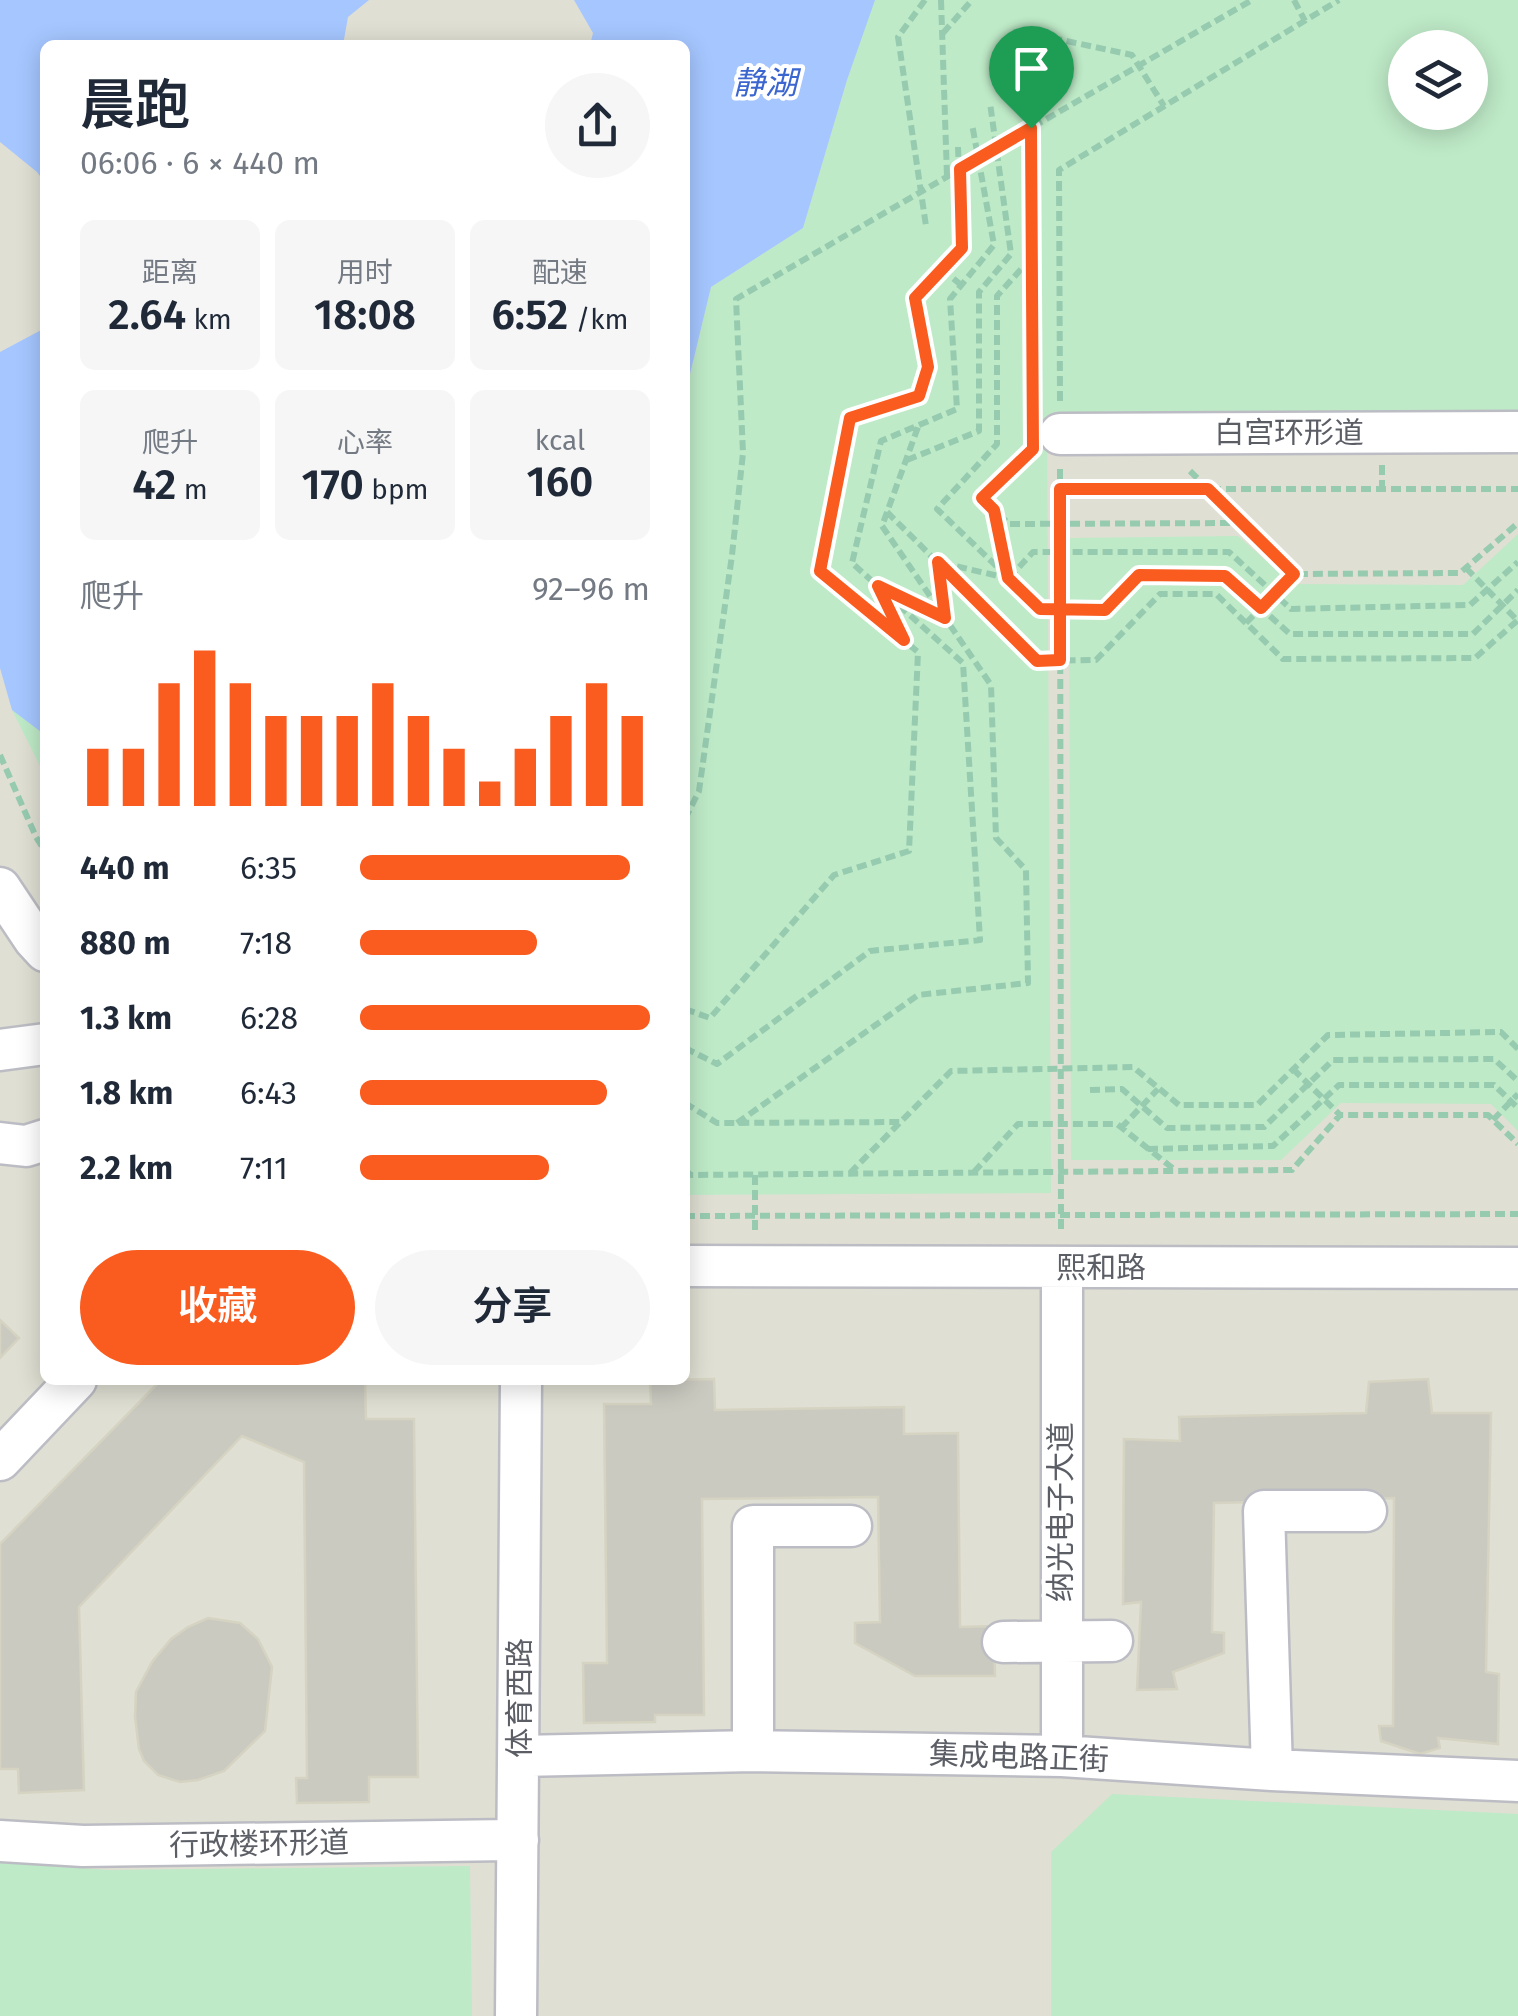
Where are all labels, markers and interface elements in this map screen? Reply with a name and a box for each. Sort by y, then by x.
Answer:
pin [989,26,1074,129]
map controls [1388,30,1488,130]
button: layers [1388,30,1488,130]
icon: arrive [1004,41,1059,96]
water label: 静湖 [733,64,802,102]
text: 晨跑 [80,73,190,139]
button: share [545,73,650,178]
text: 06:06 · 6 × 440 m [80,144,320,182]
text: 距离 [142,256,198,289]
text: 用时 [337,256,393,289]
text: 配速 [532,256,588,289]
text: 2.64 [108,290,186,340]
text: 18:08 [314,290,416,340]
text: 6:52 [491,290,568,340]
text: km [186,303,232,336]
text: /km [568,303,629,336]
street label: 白宫环形道 [1214,415,1364,451]
text: kcal [535,424,585,457]
text: 爬升 [142,426,198,459]
text: 心率 [337,426,393,459]
text: 160 [527,457,593,507]
text: 42 [132,460,176,510]
text: 170 [301,460,364,510]
text: m [176,473,208,506]
text: bpm [364,473,429,506]
text: 92–96 m [532,570,650,608]
text: 爬升 [80,577,144,615]
text: 440 m [80,849,170,887]
text: 6:35 [240,849,297,887]
text: 880 m [80,924,171,962]
text: 7:18 [240,924,292,962]
text: 1.3 km [80,999,172,1037]
text: 6:28 [240,999,298,1037]
text: 1.8 km [80,1074,173,1112]
text: 6:43 [240,1074,297,1112]
text: 2.2 km [80,1149,173,1187]
text: 7:11 [240,1149,288,1187]
button: 收藏 [80,1250,355,1365]
button: 分享 [375,1250,650,1365]
street label: 熙和路 [1056,1250,1146,1286]
street label: 纳光电子大道 [1043,1422,1079,1602]
street label: 体育西路 [502,1638,538,1758]
street label: 集成电路正街 [928,1736,1110,1778]
street label: 行政楼环形道 [169,1824,349,1864]

